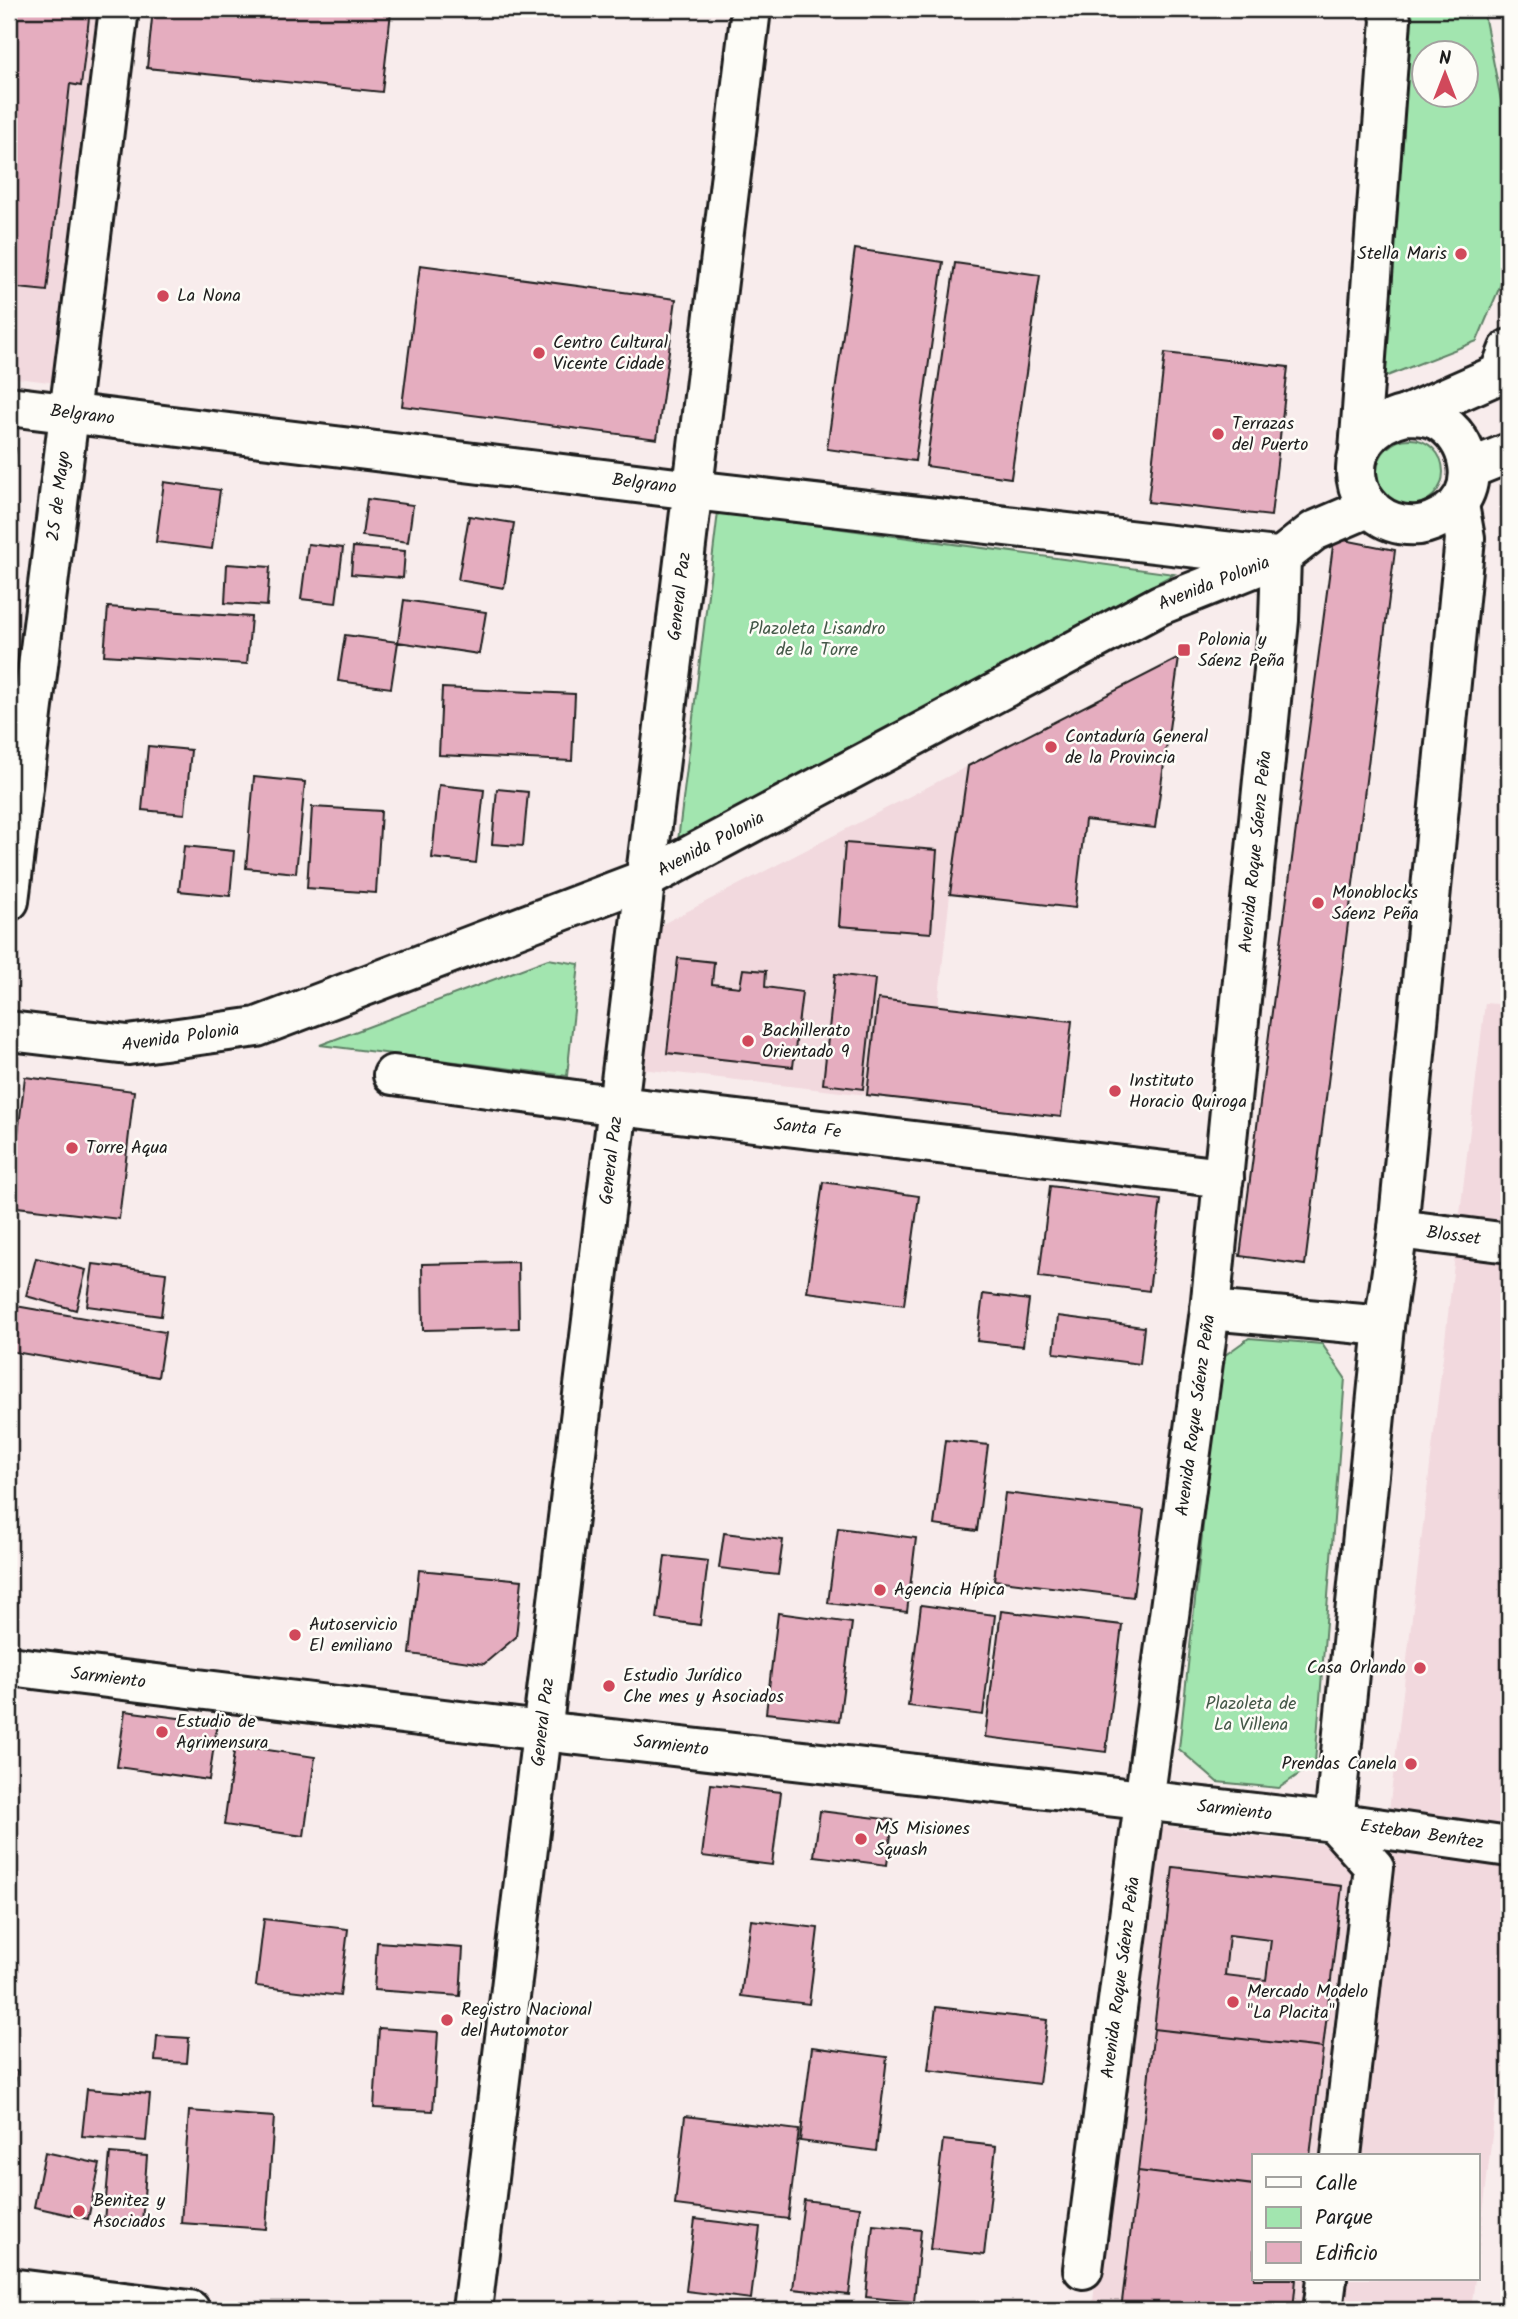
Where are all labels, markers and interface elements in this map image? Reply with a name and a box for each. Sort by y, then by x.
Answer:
north arrow [1410,38,1480,108]
text: N [1439,44,1451,74]
place label: Stella Maris [1357,240,1447,269]
marker: Stella Maris [1453,246,1469,262]
place label: La Nona [177,282,241,311]
marker: La Nona [155,288,171,304]
place label: Centro Cultural Vicente Cidade [553,329,669,379]
marker: Centro Cultural Vicente Cidade [531,345,547,361]
street label: Belgrano [49,397,116,433]
place label: Terrazas del Puerto [1232,410,1308,460]
marker: Terrazas del Puerto [1210,426,1226,442]
street label: 25 de Mayo [39,449,79,543]
street label: Belgrano [610,466,678,502]
street label: Avenida Polonia [1154,548,1274,619]
street label: General Paz [660,551,700,642]
park label: Plazoleta Lisandro de la Torre [749,615,885,665]
place label: Polonia y Sáenz Peña [1198,626,1285,676]
marker: Polonia y Sáenz Peña [1176,642,1192,658]
place label: Contaduría General de la Provincia [1065,723,1209,773]
marker: Contaduría General de la Provincia [1043,739,1059,755]
street label: Avenida Roque Sáenz Peña [1231,749,1280,954]
street label: Avenida Polonia [652,804,770,885]
place label: Monoblocks Sáenz Peña [1332,879,1419,929]
marker: Monoblocks Sáenz Peña [1310,895,1326,911]
street label: Avenida Polonia [120,1015,241,1060]
place label: Bachillerato Orientado 9 [762,1017,850,1067]
marker: Bachillerato Orientado 9 [740,1033,756,1049]
place label: Instituto Horacio Quiroga [1129,1067,1247,1117]
marker: Instituto Horacio Quiroga [1107,1083,1123,1099]
street label: Santa Fe [772,1110,843,1147]
street label: General Paz [592,1114,631,1206]
place label: Torre Aqua [86,1134,168,1163]
marker: Torre Aqua [64,1140,80,1156]
street label: Blosset [1425,1218,1483,1254]
street label: Avenida Roque Sáenz Peña [1168,1313,1224,1518]
place label: Agencia Hípica [894,1576,1005,1605]
marker: Agencia Hípica [872,1582,888,1598]
place label: Autoservicio El emiliano [309,1611,398,1661]
marker: Autoservicio El emiliano [287,1627,303,1643]
place label: Casa Orlando [1307,1654,1406,1683]
street label: Sarmiento [69,1659,147,1697]
marker: Casa Orlando [1412,1660,1428,1676]
place label: Estudio Jurídico Che mes y Asociados [623,1662,784,1712]
street label: General Paz [524,1676,563,1768]
marker: Estudio Jurídico Che mes y Asociados [601,1678,617,1694]
park label: Plazoleta de La Villena [1206,1690,1296,1740]
place label: Estudio de Agrimensura [176,1708,268,1758]
marker: Estudio de Agrimensura [154,1724,170,1740]
street label: Sarmiento [632,1727,710,1765]
place label: Prendas Canela [1281,1750,1397,1779]
marker: Prendas Canela [1403,1756,1419,1772]
street label: Sarmiento [1195,1792,1274,1829]
street label: Esteban Benítez [1358,1811,1486,1858]
place label: MS Misiones Squash [875,1815,970,1865]
marker: MS Misiones Squash [853,1831,869,1847]
street label: Avenida Roque Sáenz Peña [1094,1875,1149,2080]
place label: Mercado Modelo "La Placita" [1247,1978,1368,2028]
marker: Mercado Modelo "La Placita" [1225,1994,1241,2010]
place label: Registro Nacional del Automotor [461,1996,593,2046]
marker: Registro Nacional del Automotor [439,2012,455,2028]
legend [1252,2154,1480,2280]
text: Calle [1315,2168,1358,2201]
place label: Benitez y Asociados [93,2187,166,2237]
text: Parque [1315,2202,1373,2235]
marker: Benitez y Asociados [71,2203,87,2219]
text: Edificio [1315,2238,1378,2271]

